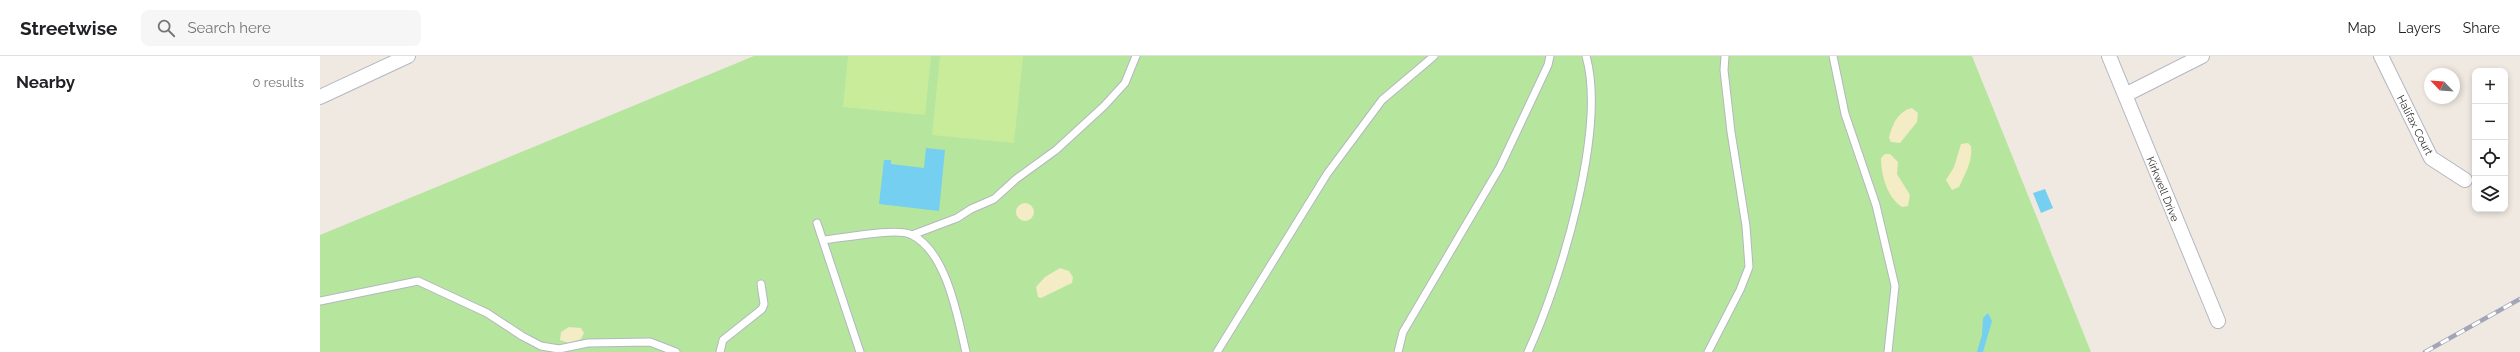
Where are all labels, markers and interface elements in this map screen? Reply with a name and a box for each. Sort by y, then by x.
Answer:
search box [141,10,421,46]
text: Streetwise [20,17,117,39]
icon: search [155,17,177,39]
text: Search here [187,19,271,37]
text: Map [2348,20,2376,36]
text: Layers [2398,20,2441,36]
text: Share [2463,20,2500,36]
north arrow [2424,68,2460,104]
map controls [2472,68,2508,212]
button: + [2472,68,2508,104]
text: Nearby [16,72,75,92]
text: 0 results [253,75,304,90]
street label: Halifax Court [2394,93,2435,158]
button: − [2472,104,2508,140]
button: locate [2472,140,2508,176]
street label: Kirkwell Drive [2144,155,2182,224]
button: layers [2472,176,2508,212]

